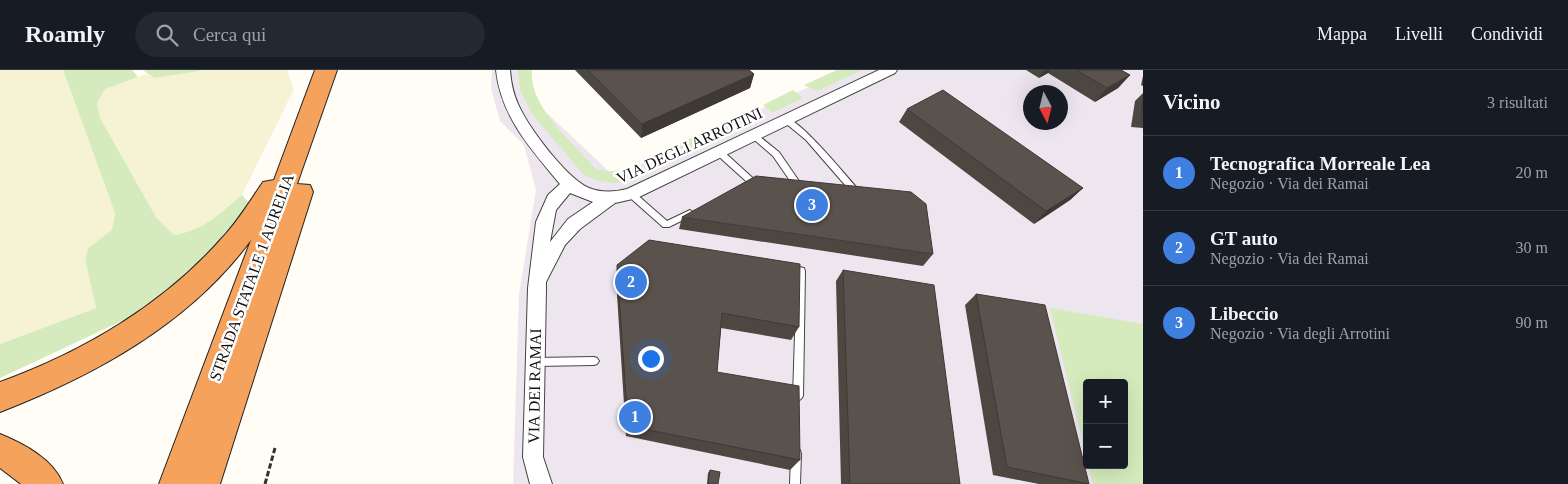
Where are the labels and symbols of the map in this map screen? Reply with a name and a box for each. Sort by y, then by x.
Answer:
north arrow [1023,85,1068,130]
street label: VIA DEGLI ARROTINI [614,104,765,187]
street label: STRADA STATALE 1 AURELIA [206,171,297,383]
pin: 3 [796,186,828,224]
pin: 2 [615,263,647,301]
street label: VIA DEI RAMAI [525,328,544,444]
your location [638,346,664,372]
pin: 1 [619,398,651,436]

